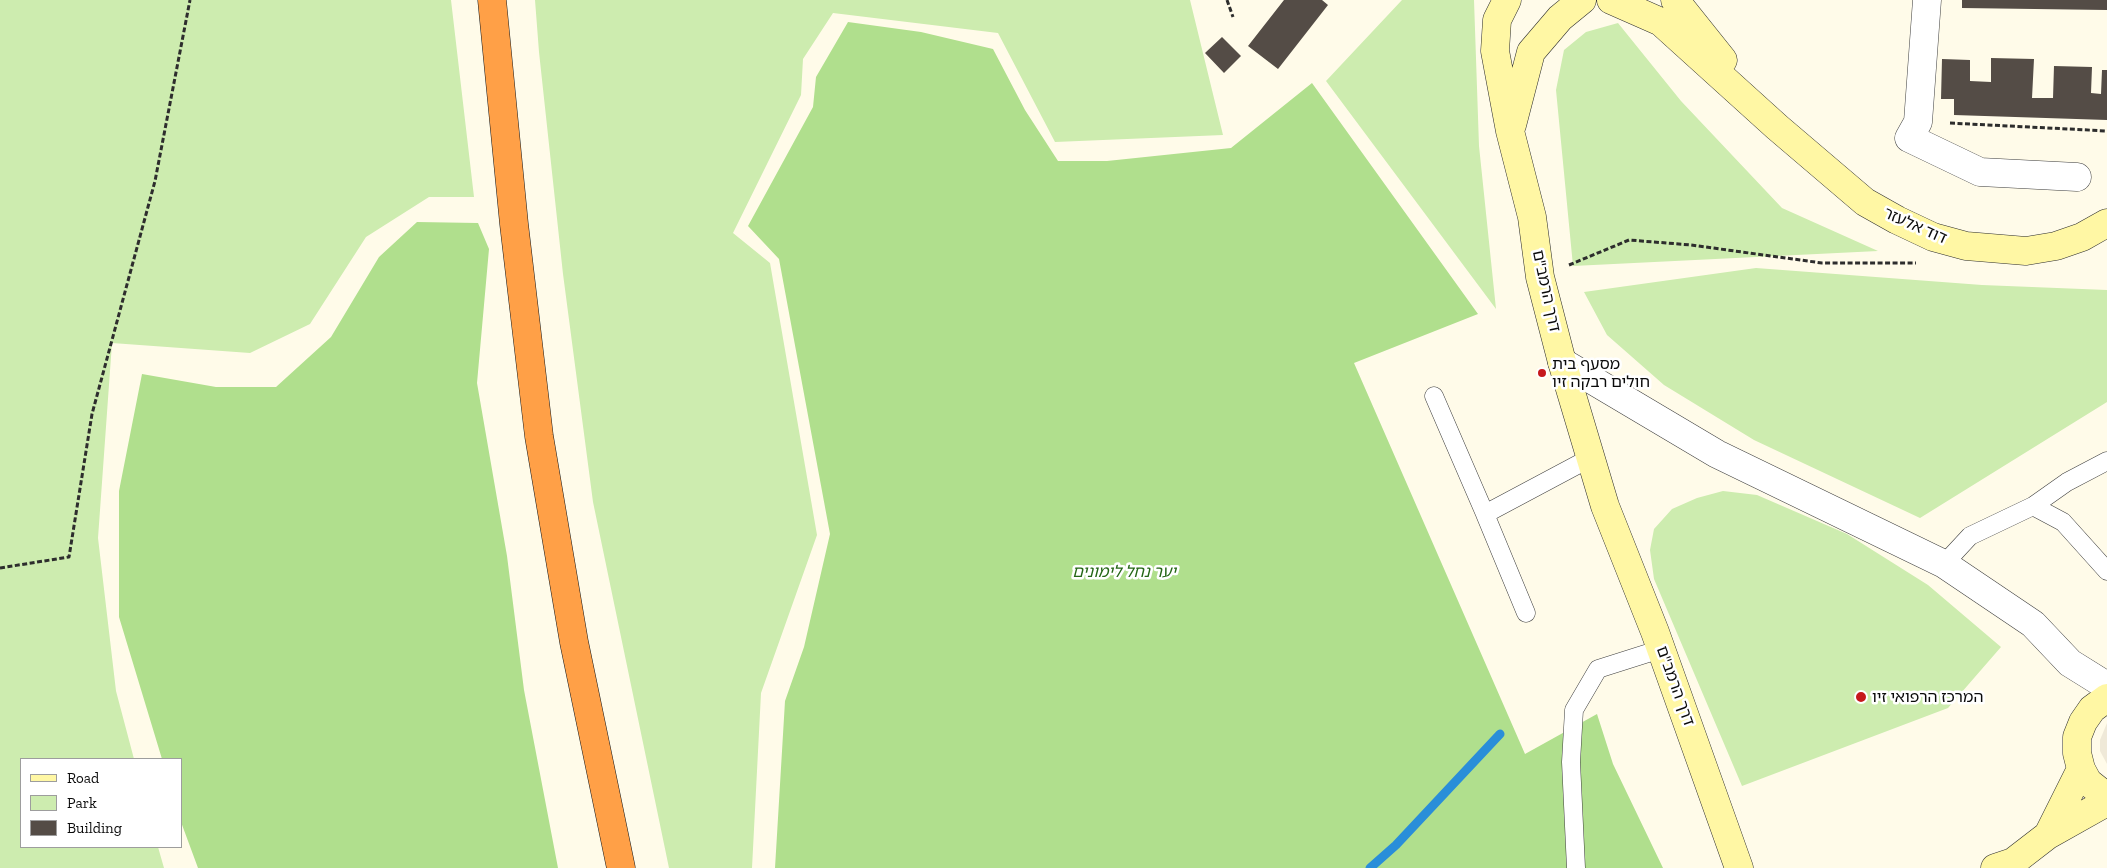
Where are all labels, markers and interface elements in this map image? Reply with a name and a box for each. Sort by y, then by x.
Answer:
street label: דוד אלעזר [1880,204,1950,248]
street label: דרך הרמב"ם [1528,248,1564,334]
place label: מסעף בית חולים רבקה זיו [1552,354,1650,392]
marker: מסעף בית חולים רבקה זיו [1536,367,1548,379]
park label: יער נחל לימונים [1072,562,1176,582]
street label: דרך הרמב"ם [1652,644,1698,728]
place label: המרכז הרפואי זיו [1872,687,1983,707]
marker: המרכז הרפואי זיו [1854,690,1868,704]
legend [20,758,182,848]
text: Road [67,769,99,787]
text: Park [67,794,97,812]
text: Building [67,819,122,837]

